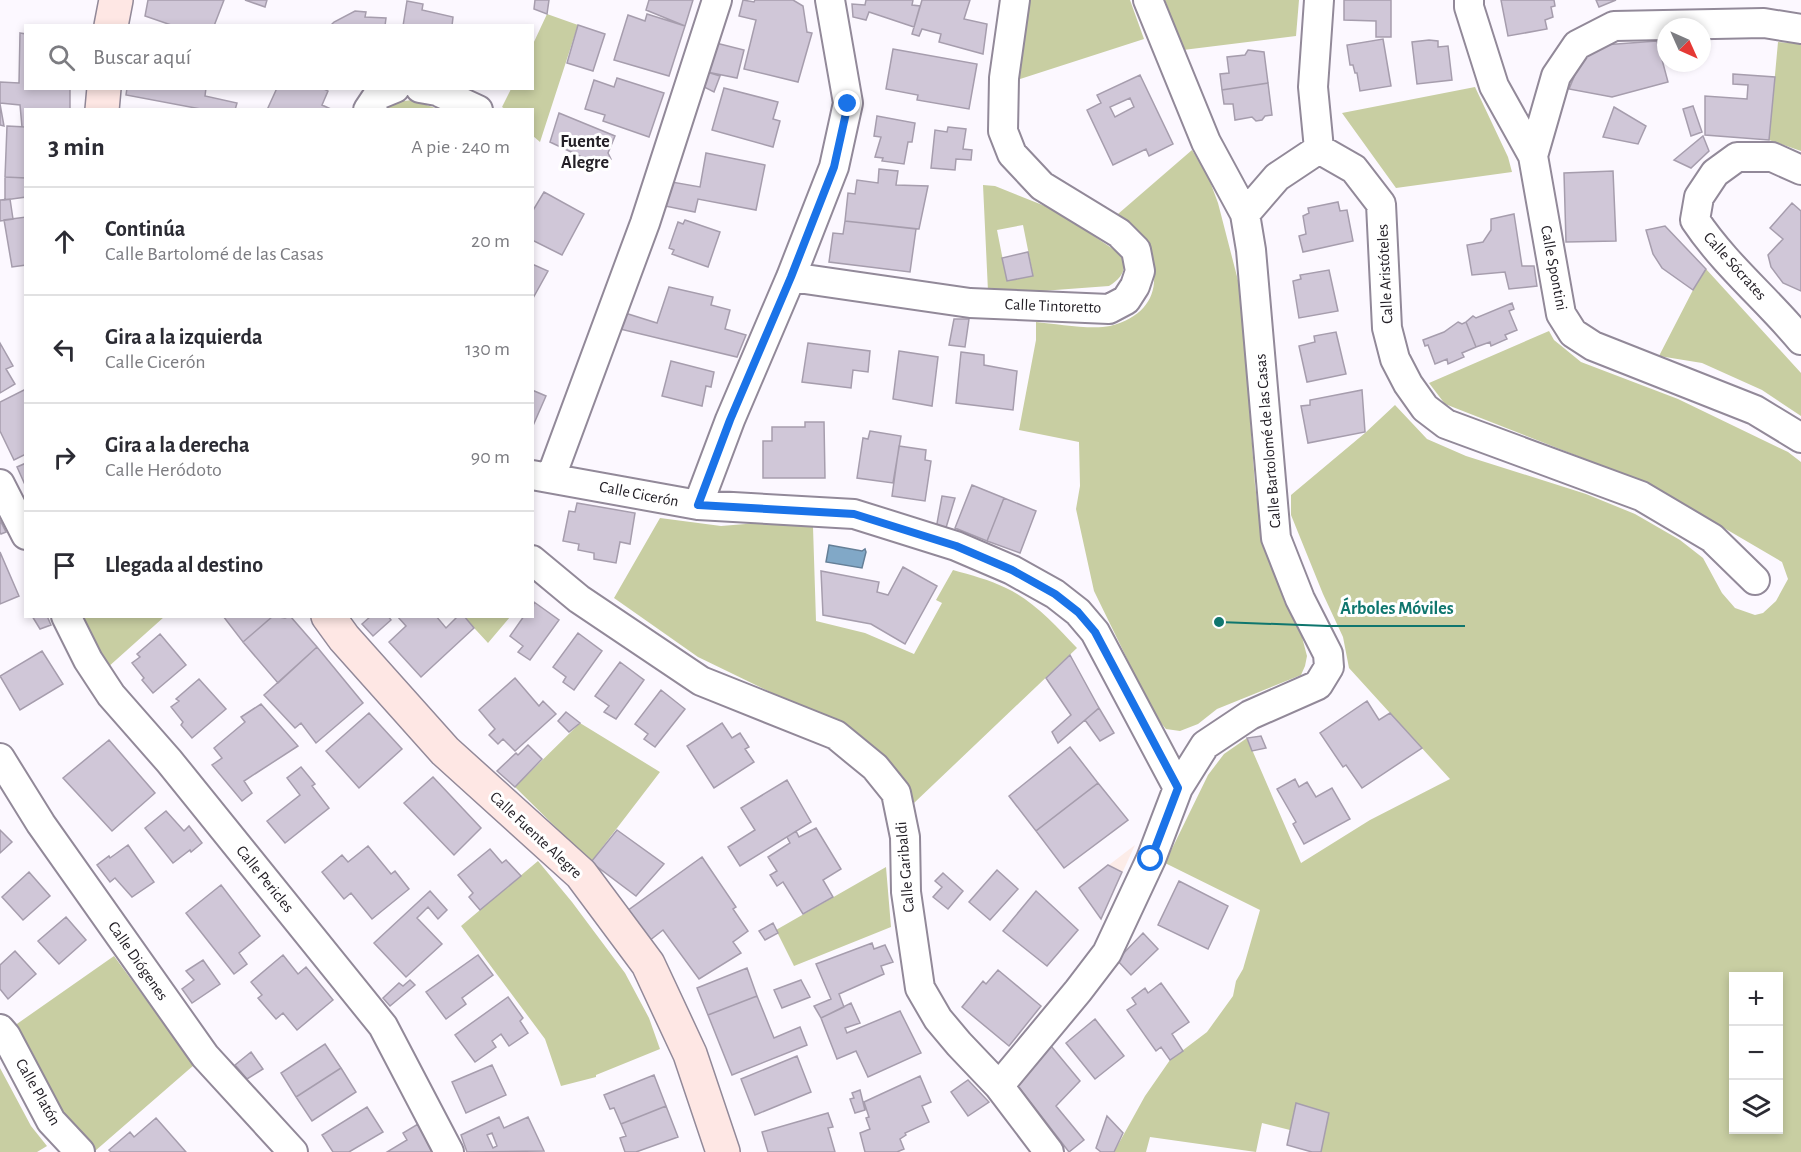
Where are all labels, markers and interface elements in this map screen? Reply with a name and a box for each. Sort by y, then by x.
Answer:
north arrow [1657,18,1711,72]
search box [24,24,534,90]
icon: search [45,41,78,74]
text: Buscar aquí [93,46,191,68]
route end [834,90,860,116]
district label: Fuente Alegre [560,133,610,172]
text: 3 min [48,134,105,160]
text: A pie · 240 m [411,137,510,157]
text: Continúa [105,218,185,240]
street label: Calle Aristóteles [1374,224,1396,324]
street label: Calle Spontini [1538,224,1570,312]
icon: ahead [48,225,81,258]
street label: Calle Sócrates [1701,229,1770,303]
text: 20 m [471,231,510,251]
text: Calle Bartolomé de las Casas [105,244,324,264]
street label: Calle Tintoretto [1004,296,1102,316]
text: Gira a la izquierda [105,326,263,348]
icon: left [48,333,81,366]
text: 130 m [465,339,510,359]
text: Calle Cicerón [105,352,206,372]
street label: Calle Bartolomé de las Casas [1252,353,1284,529]
text: Gira a la derecha [105,434,250,456]
icon: right [48,441,81,474]
text: 90 m [471,447,510,467]
text: Calle Heródoto [105,460,222,480]
street label: Calle Cicerón [598,478,680,510]
icon: arrive [48,549,81,582]
text: Llegada al destino [105,554,263,576]
callout: Árboles Móviles [1328,590,1465,626]
text: Árboles Móviles [1340,597,1454,618]
street label: Calle Fuente Alegre [487,788,585,882]
street label: Calle Garibaldi [893,821,917,913]
street label: Calle Pericles [233,842,297,916]
route start [1137,845,1163,871]
street label: Calle Diógenes [105,919,171,1004]
map controls [1729,972,1783,1134]
button: + [1729,972,1783,1026]
button: − [1729,1026,1783,1080]
street label: Calle Platón [13,1056,63,1128]
button: layers [1729,1080,1783,1134]

